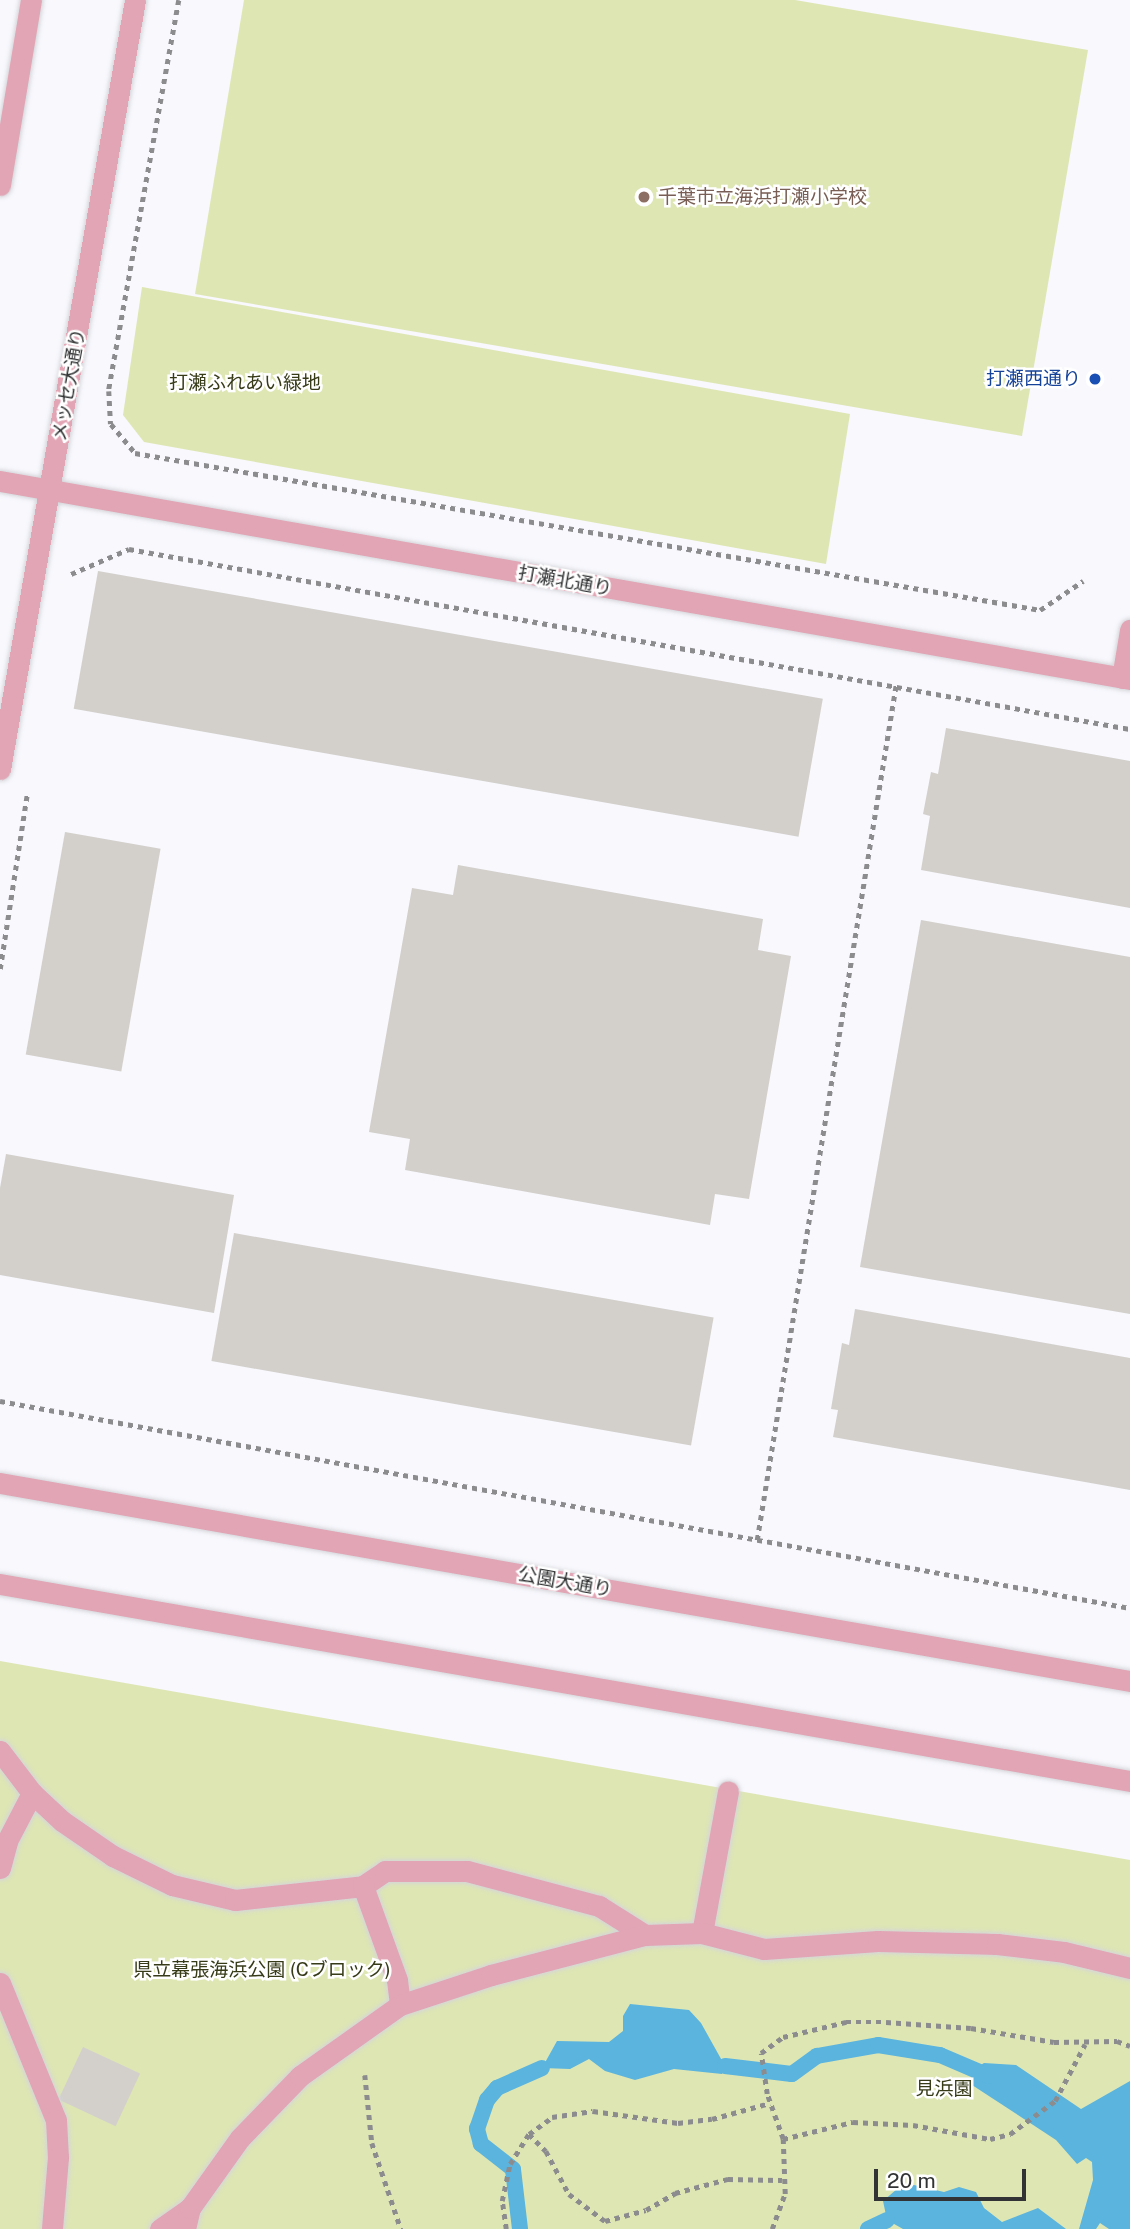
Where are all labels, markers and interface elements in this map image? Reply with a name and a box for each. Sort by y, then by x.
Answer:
place label: 千葉市立海浜打瀬小学校 [658,186,867,208]
marker: 千葉市立海浜打瀬小学校 [636,189,652,205]
street label: メッセ大通り [48,327,90,443]
place label: 打瀬西通り [986,368,1081,390]
marker: 打瀬西通り [1087,371,1103,387]
park label: 打瀬ふれあい緑地 [169,372,321,394]
street label: 打瀬北通り [516,562,614,600]
street label: 公園大通り [516,1563,614,1601]
park label: 県立幕張海浜公園 (Cブロック) [133,1959,391,1981]
park label: 見浜園 [916,2078,972,2100]
scale bar [878,2156,1030,2200]
text: 20 m [887,2168,936,2193]

